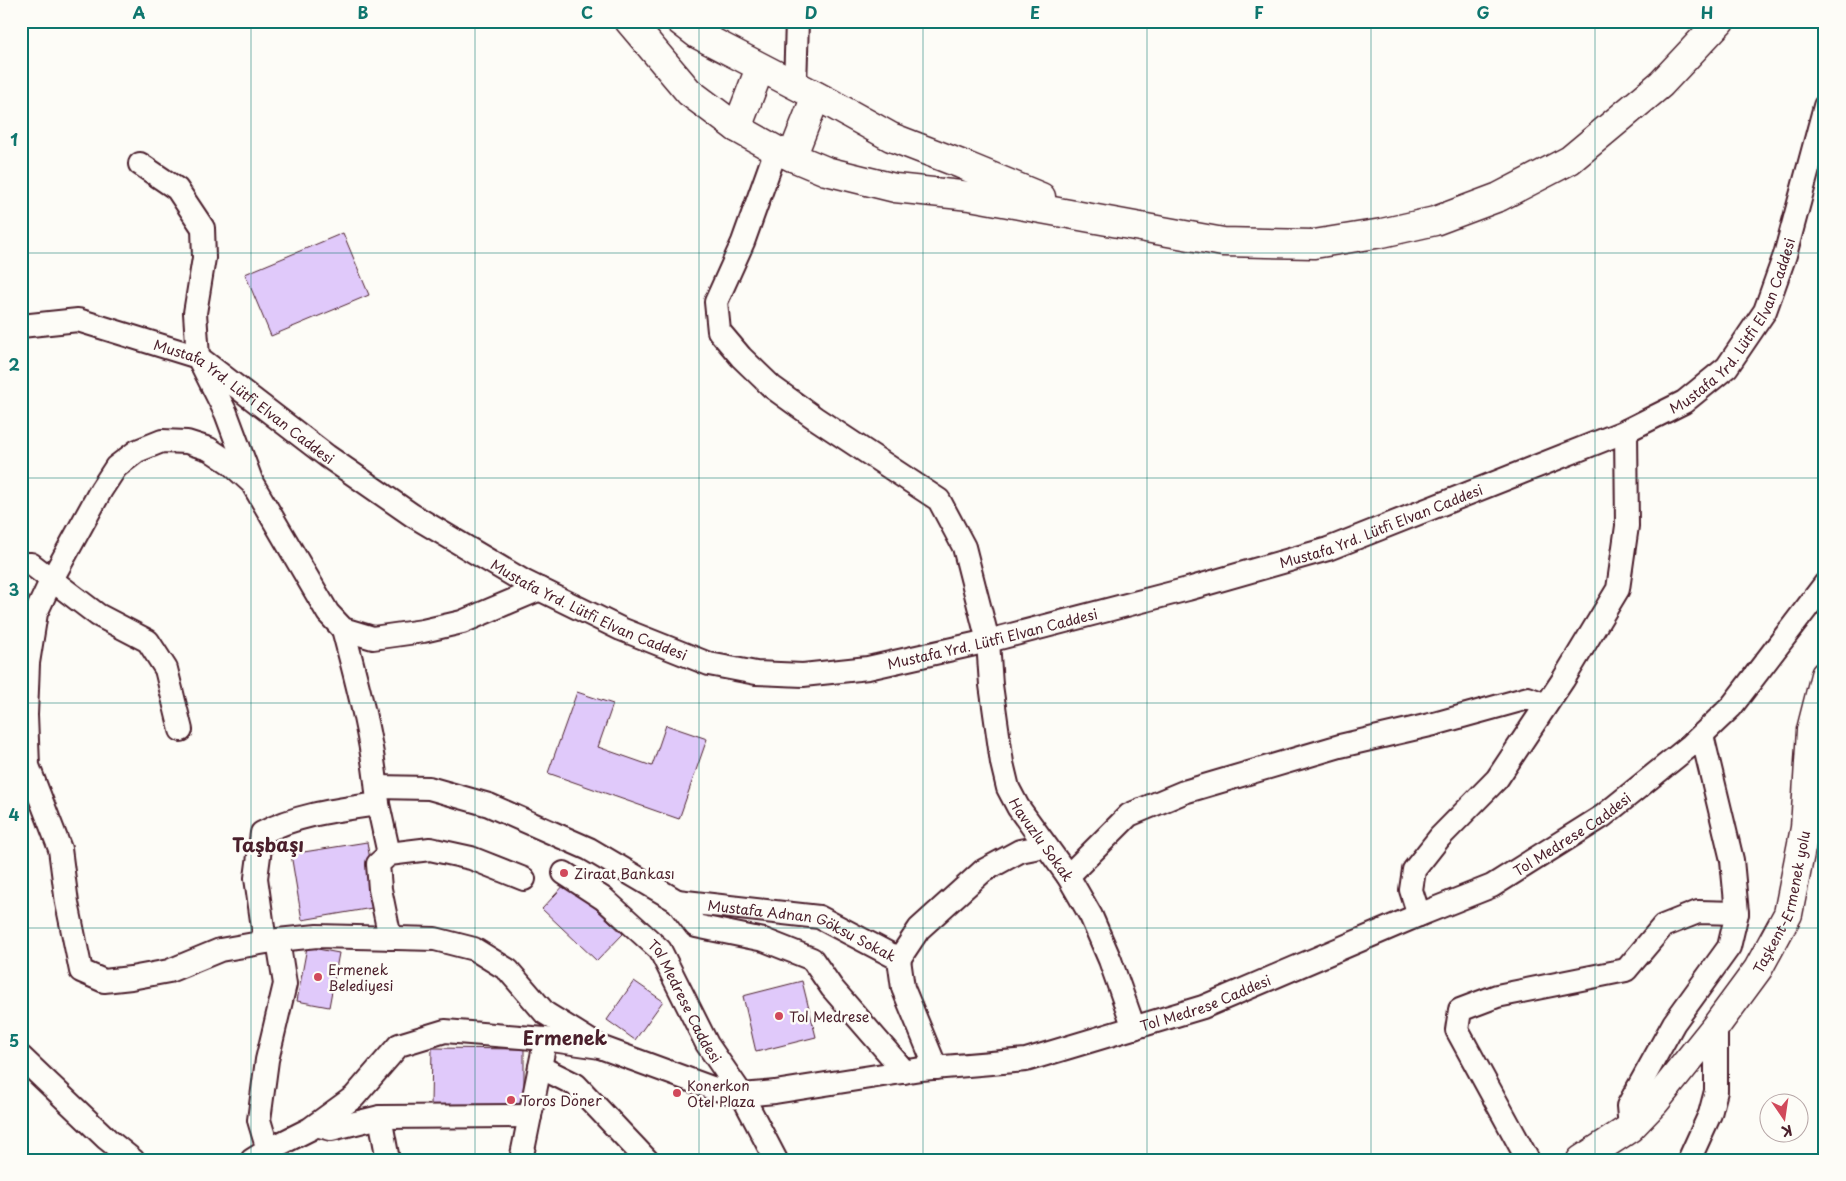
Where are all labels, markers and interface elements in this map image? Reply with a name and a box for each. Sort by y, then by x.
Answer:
text: A [133,0,146,24]
text: B [358,0,369,24]
text: C [581,0,593,24]
text: D [805,0,817,24]
text: E [1030,0,1040,24]
text: F [1254,0,1264,24]
text: G [1476,0,1490,24]
text: H [1701,0,1713,24]
text: 1 [10,127,18,151]
street label: Mustafa Yrd. Lütfi Elvan Caddesi [1665,235,1800,418]
street label: Mustafa Yrd. Lütfi Elvan Caddesi [151,334,339,469]
text: 2 [8,352,20,376]
street label: Mustafa Yrd. Lütfi Elvan Caddesi [1277,478,1486,573]
street label: Mustafa Yrd. Lütfi Elvan Caddesi [487,554,690,665]
text: 3 [9,577,19,601]
street label: Mustafa Yrd. Lütfi Elvan Caddesi [885,602,1100,674]
street label: Tol Medrese Caddesi [1509,787,1635,881]
street label: Havuzlu Sokak [1004,794,1079,885]
text: 4 [9,802,20,826]
street label: Taşkent-Ermenek yolu [1747,829,1815,977]
district label: Taşbaşı [232,830,304,858]
place label: Ziraat Bankası [574,863,675,884]
marker: Ziraat Bankası [558,867,570,879]
street label: Mustafa Adnan Göksu Sokak [707,894,900,966]
street label: Tol Medrese Caddesi [644,934,727,1067]
place label: Ermenek Belediyesi [328,959,393,996]
street label: Tol Medrese Caddesi [1137,969,1274,1036]
marker: Ermenek Belediyesi [312,971,324,983]
place label: Tol Medrese [789,1006,870,1027]
marker: Tol Medrese [773,1010,785,1022]
district label: Ermenek [523,1023,608,1051]
text: 5 [9,1028,19,1052]
place label: Konerkon Otel Plaza [687,1075,755,1112]
marker: Konerkon Otel Plaza [671,1087,683,1099]
place label: Toros Döner [521,1090,602,1111]
marker: Toros Döner [505,1094,517,1106]
north arrow [1758,1094,1808,1144]
text: K [1780,1120,1794,1143]

